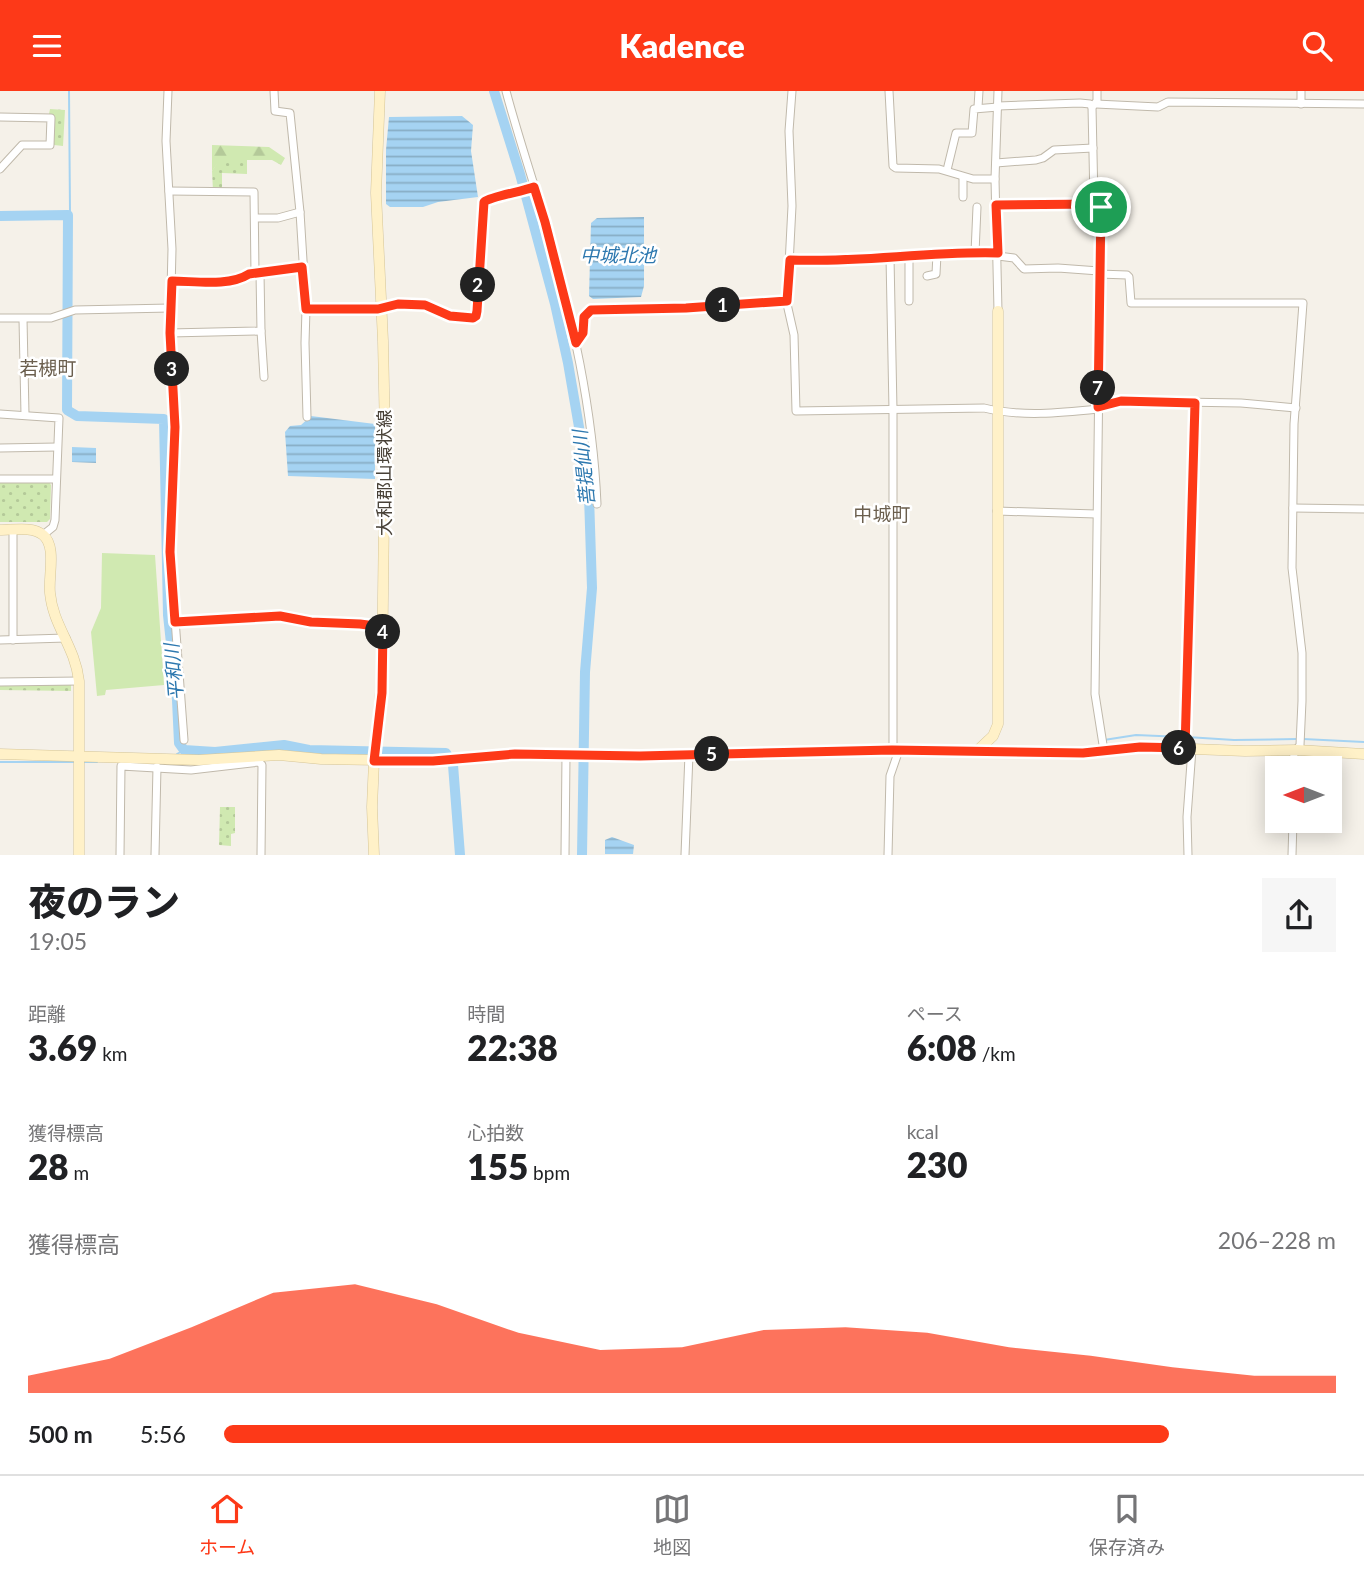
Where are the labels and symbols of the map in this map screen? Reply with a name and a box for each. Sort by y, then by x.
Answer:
pin [1071,177,1131,237]
water label: 中城北池 [580,243,658,266]
pin: 2 [461,267,496,303]
pin: 1 [706,287,740,323]
pin: 3 [154,351,190,387]
district label: 若槻町 [19,356,77,379]
pin: 7 [1080,371,1116,405]
street label: 大和郡山環状線 [373,410,395,536]
water label: 菩提仙川 [567,427,598,507]
district label: 中城町 [853,502,911,525]
pin: 4 [366,615,400,649]
water label: 平和川 [159,641,187,701]
pin: 6 [1162,731,1196,765]
pin: 5 [694,737,730,771]
north arrow [1265,756,1342,833]

